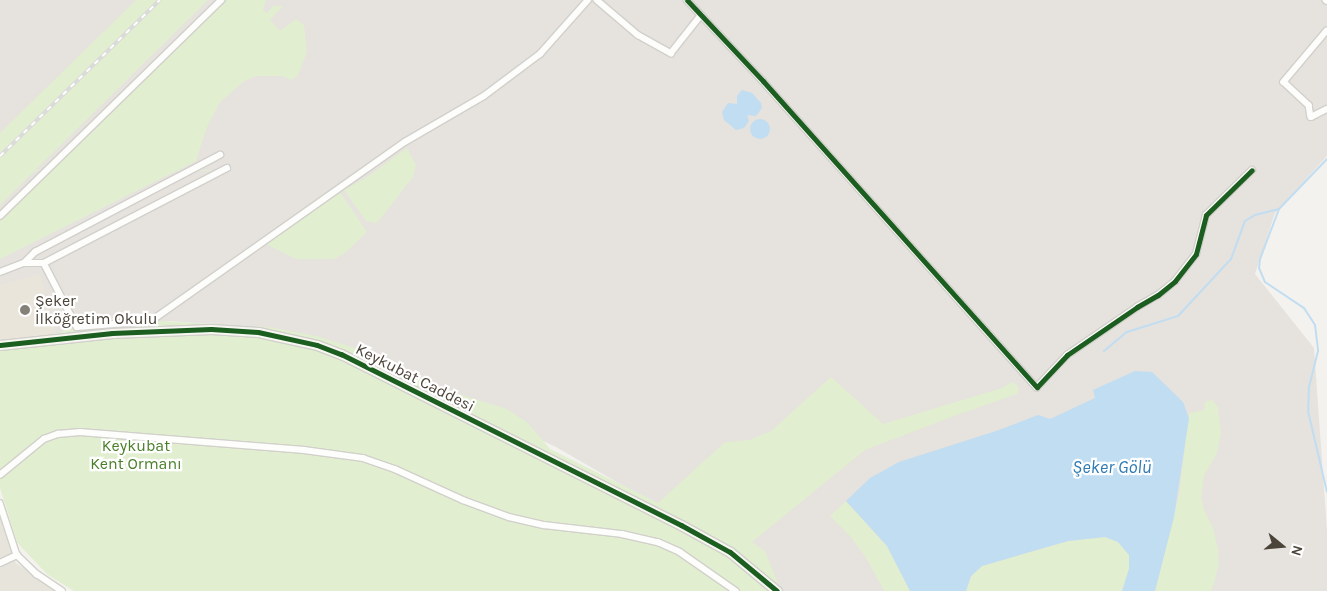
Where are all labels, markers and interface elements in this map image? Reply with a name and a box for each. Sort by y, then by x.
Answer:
place label: Şeker İlköğretim Okulu [35,291,158,329]
marker: Şeker İlköğretim Okulu [19,304,31,316]
street label: Keykubat Caddesi [352,340,478,416]
park label: Keykubat Kent Ormanı [90,436,182,474]
water label: Şeker Gölü [1072,456,1152,478]
north arrow [1257,521,1307,571]
text: N [1287,543,1306,558]

